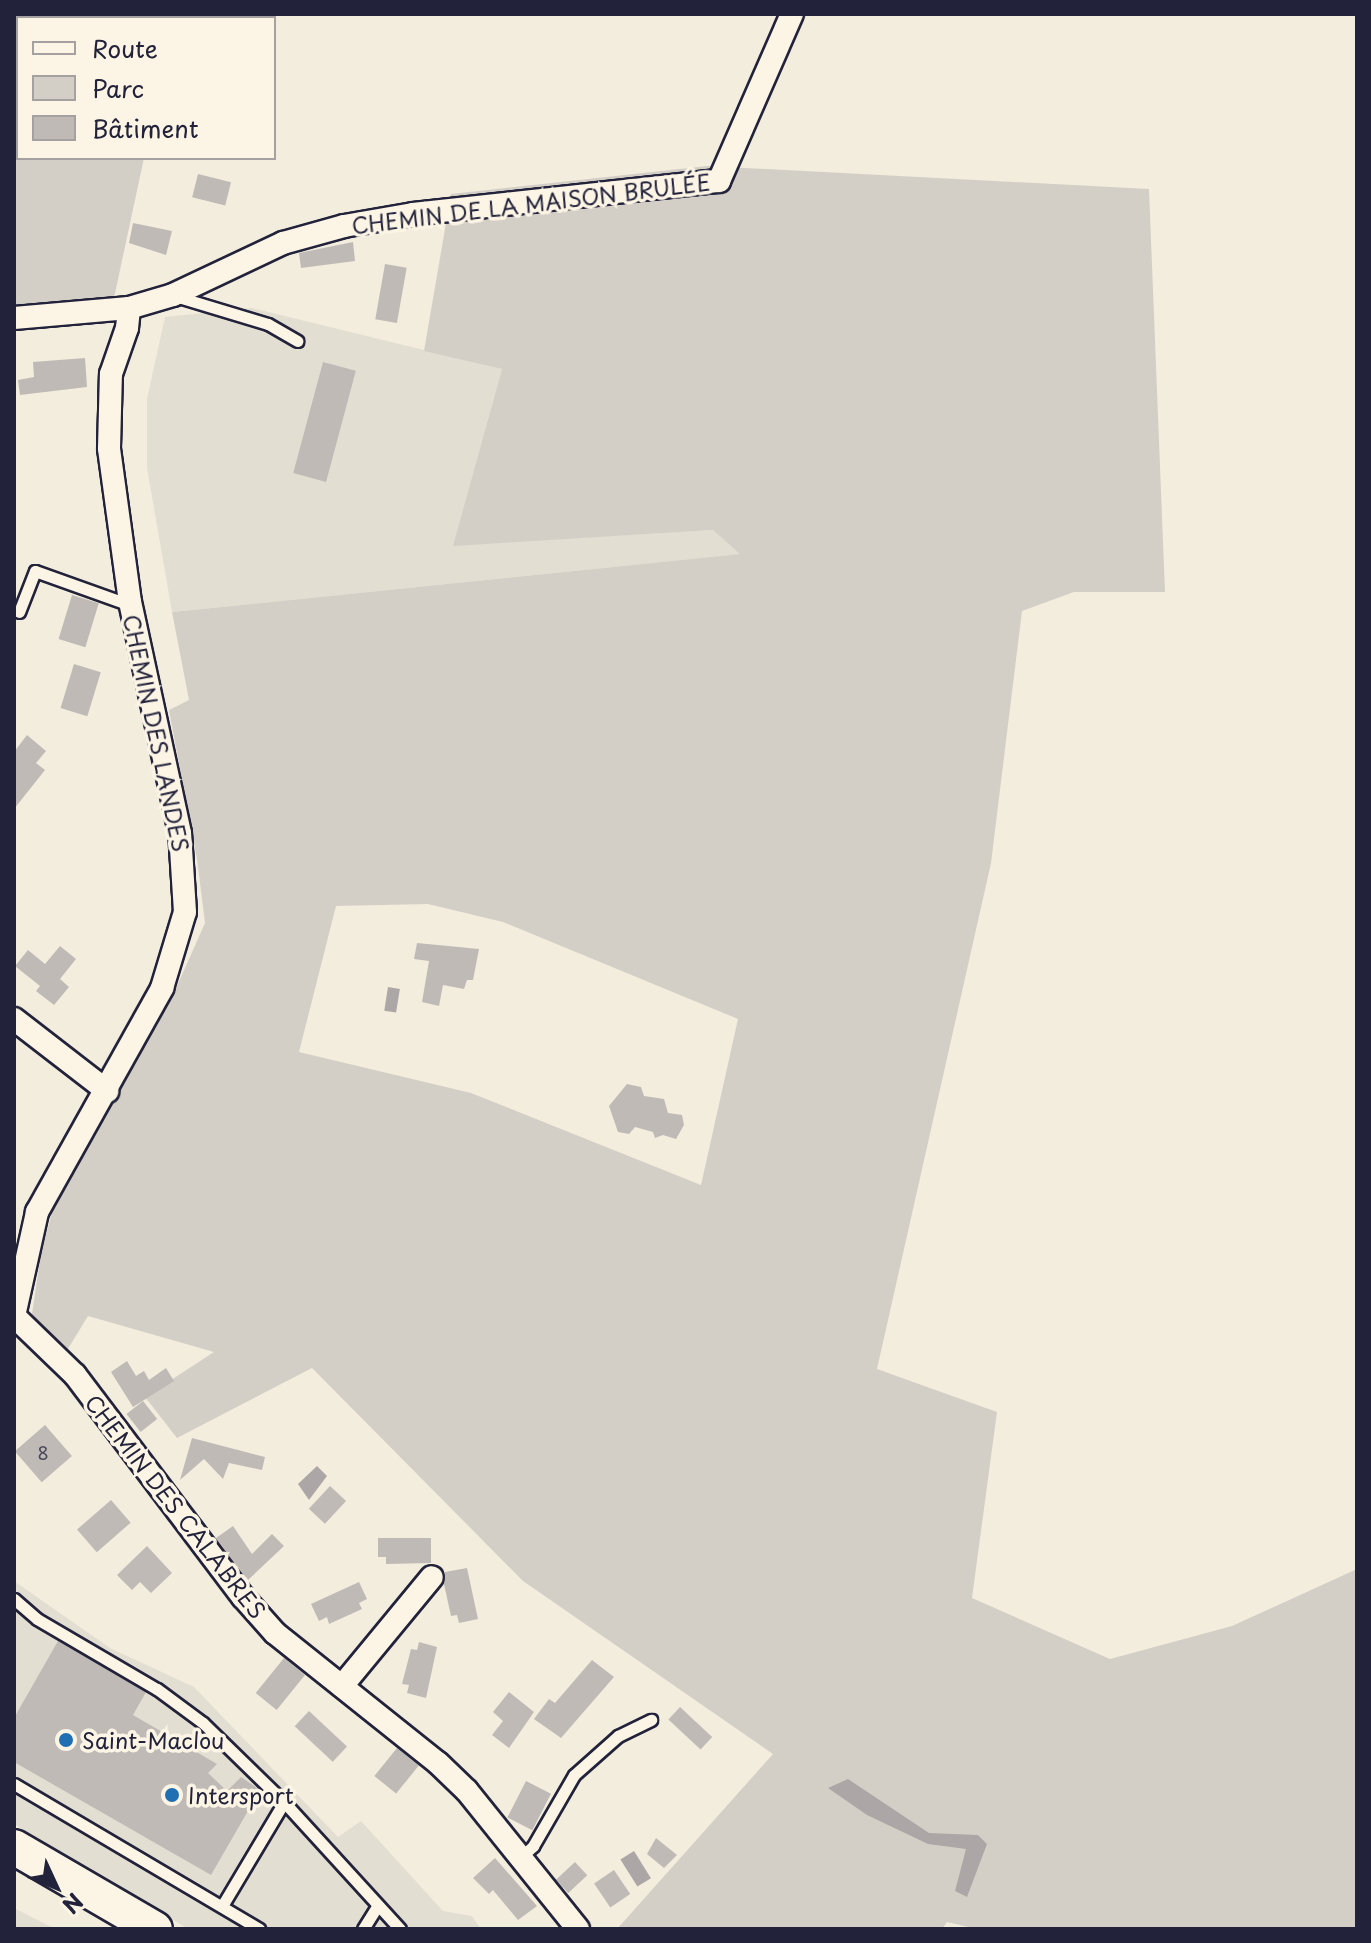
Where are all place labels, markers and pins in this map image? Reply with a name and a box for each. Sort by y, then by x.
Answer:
place label: Saint-Maclou [82,1727,224,1753]
marker: Saint-Maclou [57,1731,75,1749]
place label: Intersport [188,1782,294,1808]
marker: Intersport [163,1786,181,1804]

